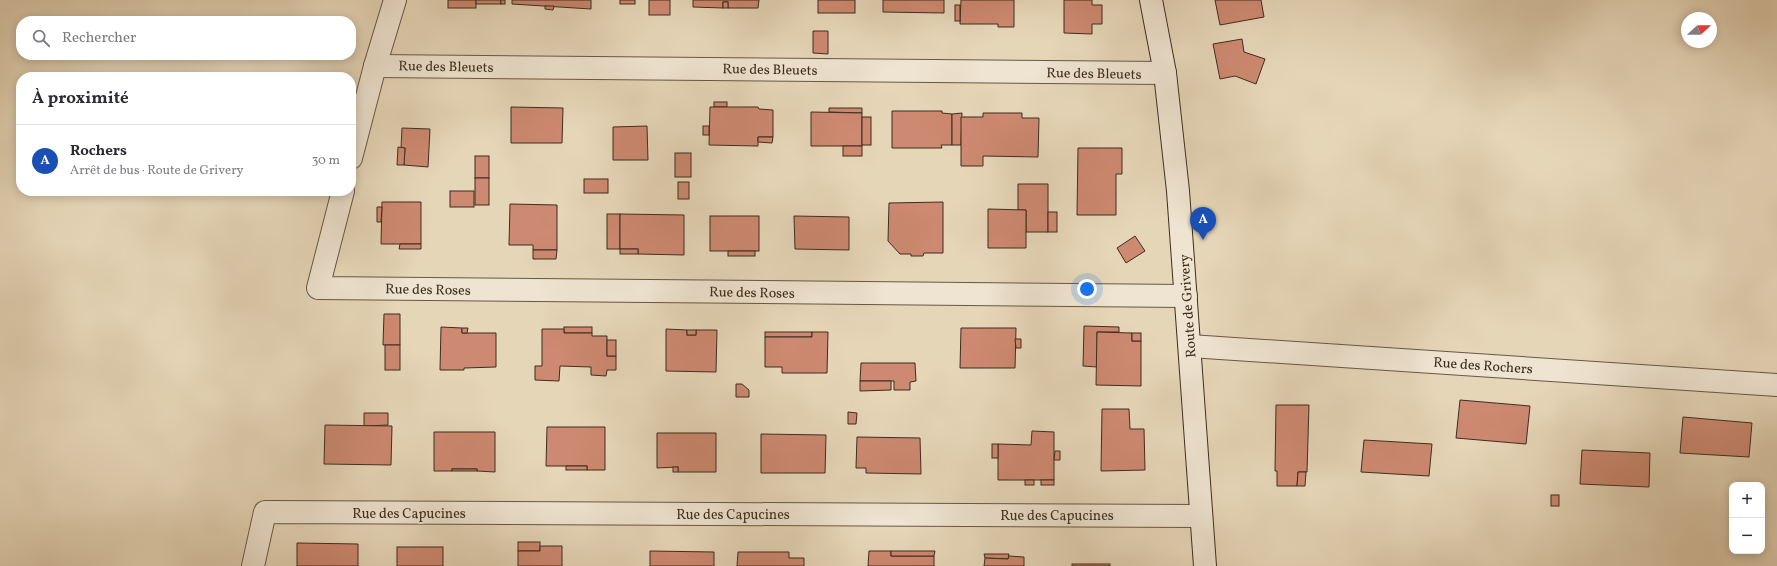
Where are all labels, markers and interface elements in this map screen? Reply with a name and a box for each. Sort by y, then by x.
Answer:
north arrow [1681,12,1717,48]
search box [16,16,356,60]
icon: search [30,27,52,49]
text: Rechercher [62,28,136,49]
street label: Rue des Bleuets [398,57,494,78]
street label: Rue des Bleuets [722,60,818,81]
street label: Rue des Bleuets [1046,64,1142,85]
text: À proximité [32,87,129,110]
text: Rochers [70,141,127,162]
text: A [40,152,50,170]
text: 30 m [312,152,340,170]
text: Arrêt de bus · Route de Grivery [70,162,244,180]
pin: A [1190,207,1216,240]
street label: Route de Grivery [1175,253,1202,358]
your location [1077,279,1097,299]
street label: Rue des Roses [385,280,471,301]
street label: Rue des Roses [709,283,795,304]
street label: Rue des Rochers [1432,354,1533,379]
map controls [1729,482,1765,554]
button: + [1729,482,1765,518]
street label: Rue des Capucines [352,505,466,524]
street label: Rue des Capucines [676,506,790,525]
street label: Rue des Capucines [1000,507,1114,526]
button: − [1729,518,1765,554]

